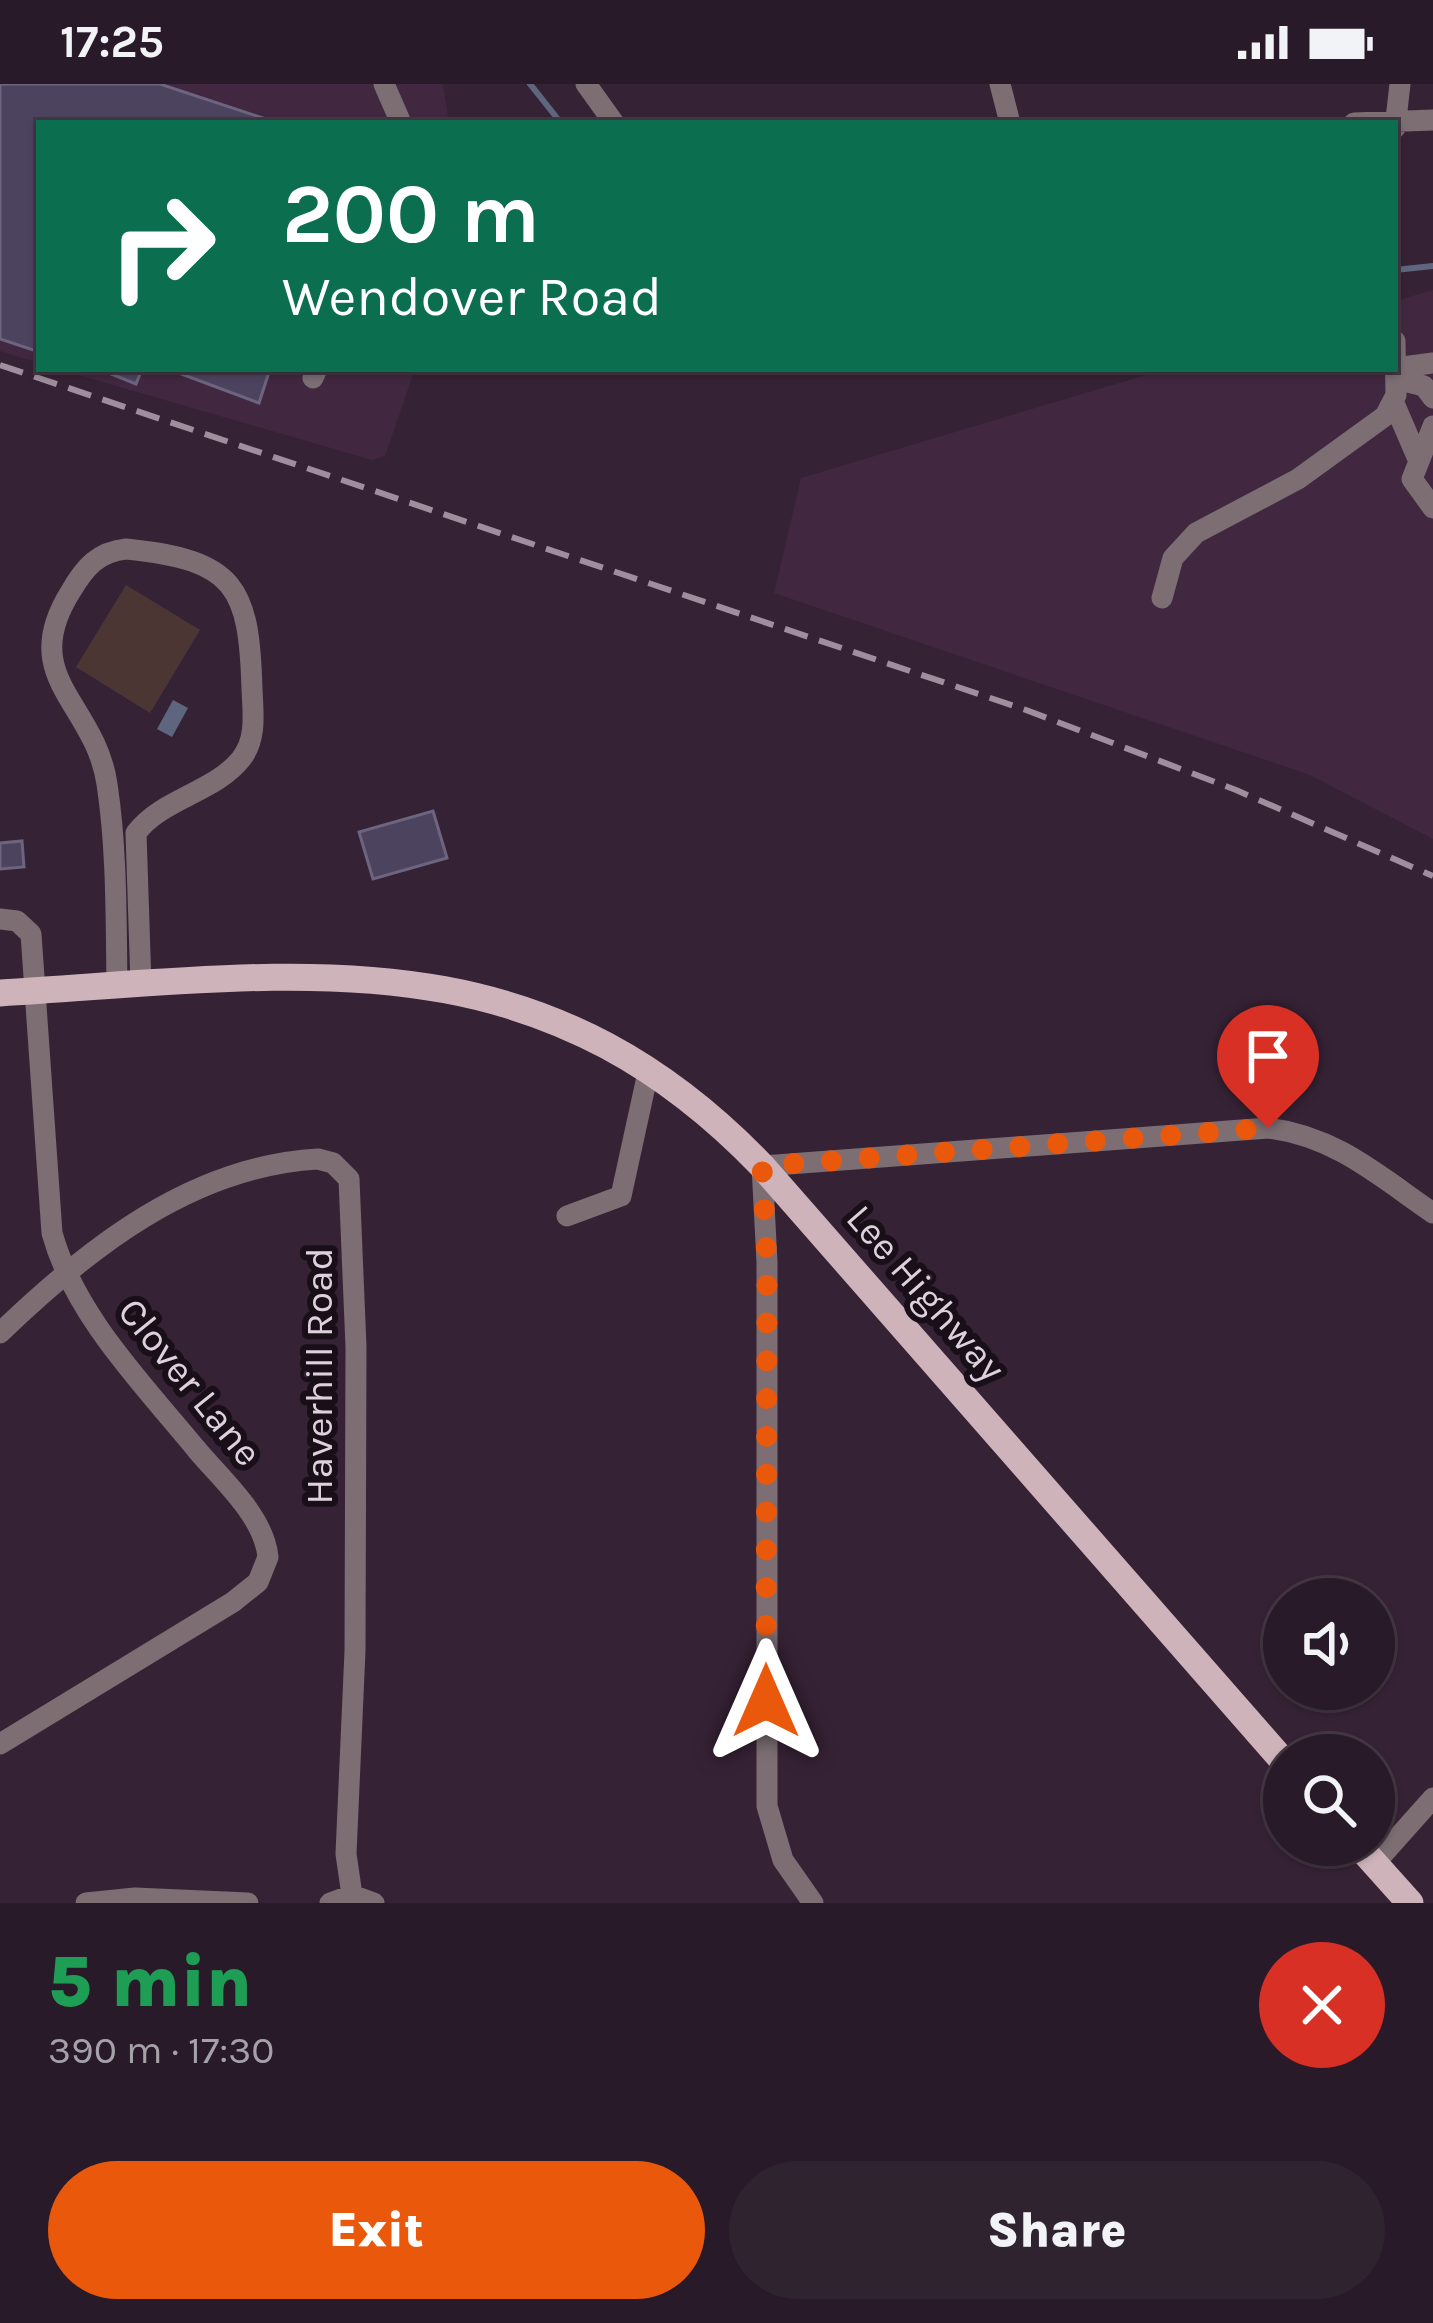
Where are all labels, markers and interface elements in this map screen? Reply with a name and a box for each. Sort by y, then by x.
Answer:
text: 17:25 [60,16,164,68]
text: 200 m [282,165,540,263]
icon: right [84,168,240,324]
text: Wendover Road [282,265,662,329]
pin [1217,1005,1319,1128]
icon: arrive [1235,1023,1301,1089]
street label: Lee Highway [837,1195,1015,1391]
street label: Haverhill Road [296,1247,342,1505]
street label: Clover Lane [108,1289,272,1475]
map controls [1263,1578,1395,1866]
button: sound [1263,1578,1395,1710]
position arrow [703,1638,829,1764]
button: search [1263,1734,1395,1866]
text: 5 min [48,1940,252,2024]
button: close [1259,1942,1385,2068]
text: 390 m · 17:30 [48,2027,274,2073]
button: Exit [48,2161,705,2299]
button: Share [729,2161,1385,2299]

